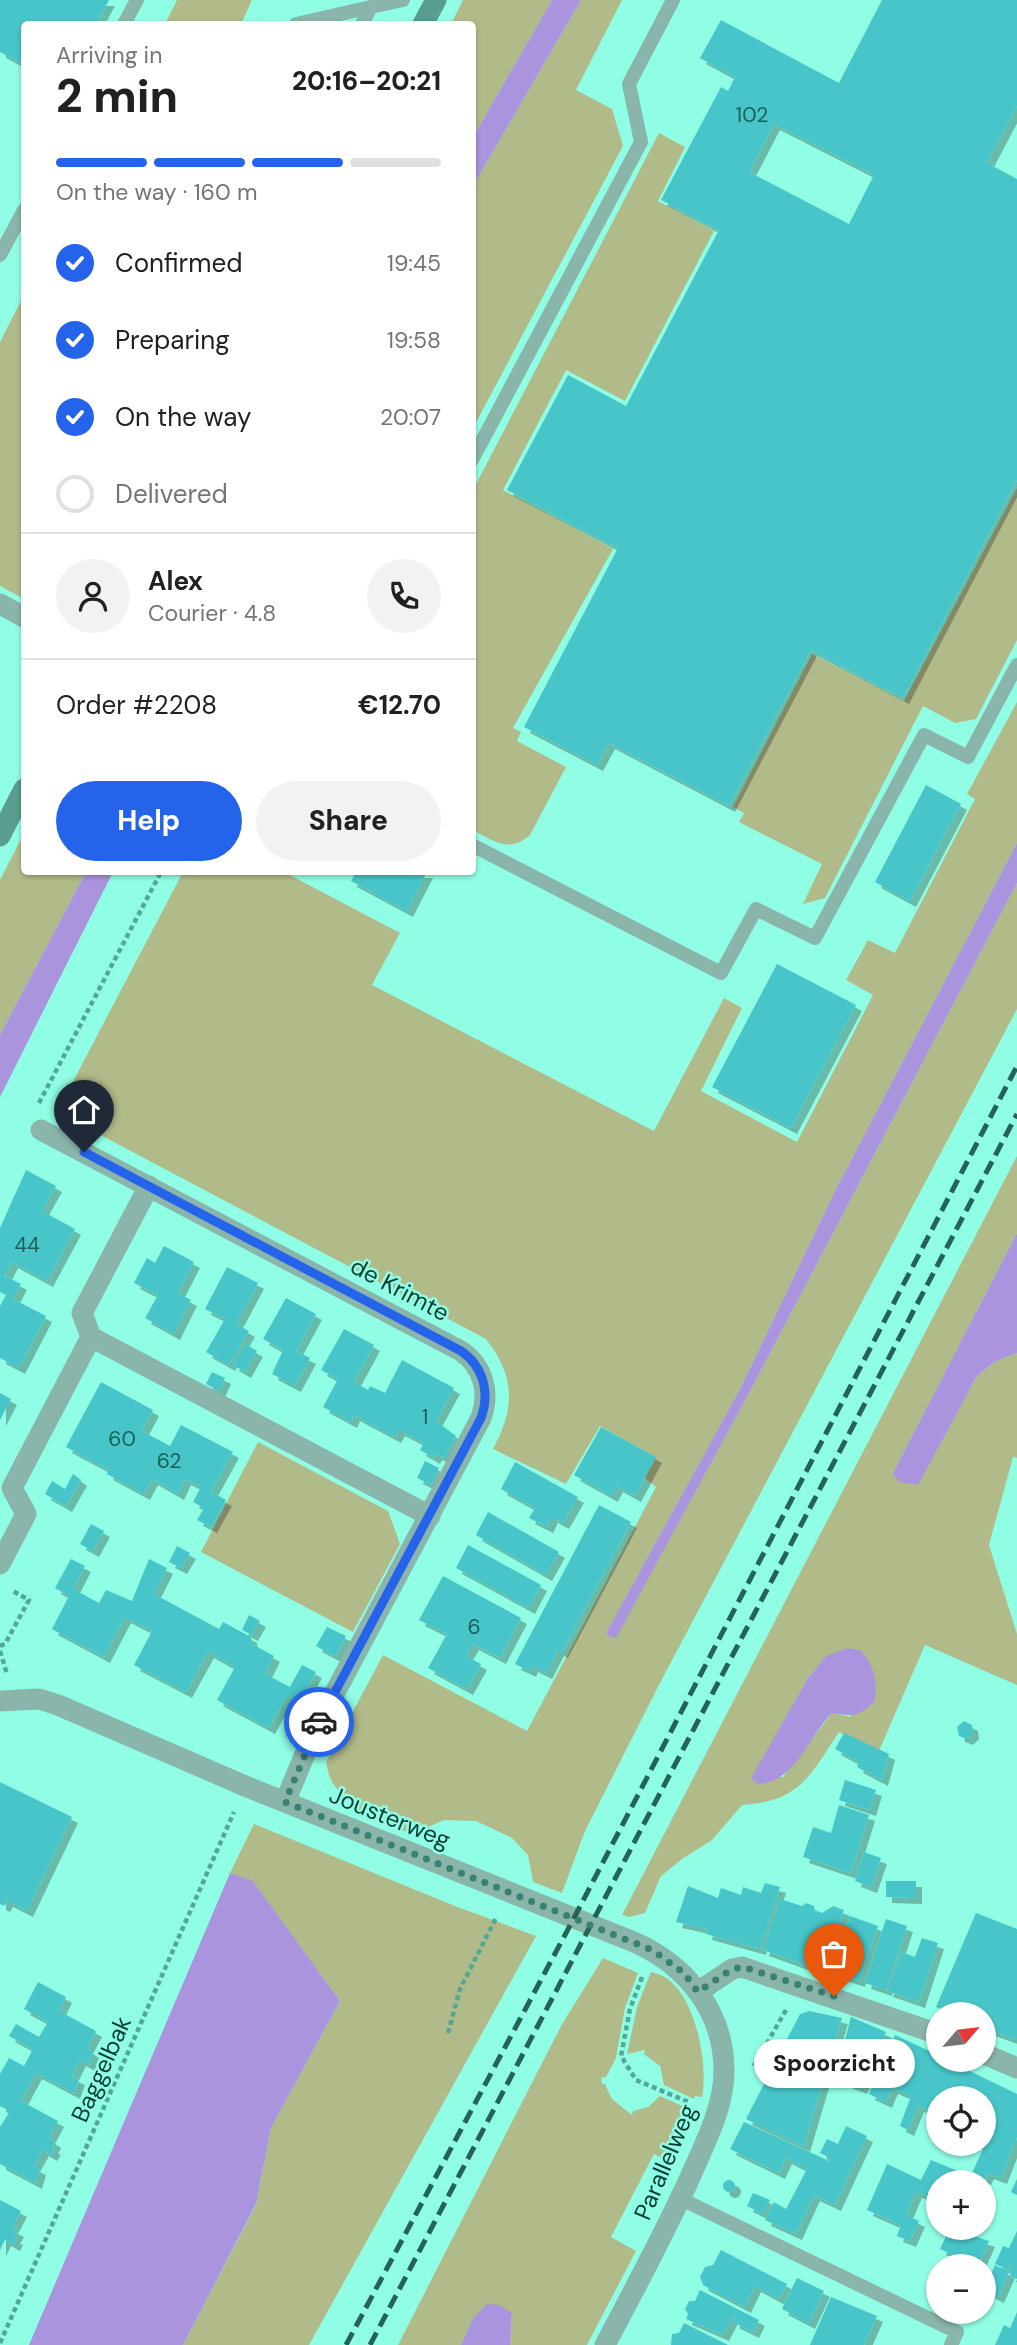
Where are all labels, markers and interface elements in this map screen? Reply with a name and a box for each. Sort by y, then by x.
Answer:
text: Arriving in [56,40,162,70]
text: 20:16–20:21 [292,64,441,98]
text: 2 min [56,66,178,126]
house number: 102 [736,101,768,129]
text: On the way · 160 m [56,177,257,207]
icon: check [56,244,94,282]
text: Confirmed [115,246,242,280]
text: 19:45 [387,248,441,278]
icon: check [56,321,94,359]
text: Preparing [115,323,230,357]
text: 19:58 [387,325,441,355]
icon: check [56,398,94,436]
text: On the way [115,400,251,434]
text: 20:07 [380,402,441,432]
text: Delivered [115,477,228,511]
button: person [56,559,130,633]
button: phone [367,559,441,633]
text: Alex [148,564,203,598]
text: Courier · 4.8 [148,598,276,628]
text: Order #2208 [56,688,217,722]
text: €12.70 [358,688,441,722]
button: Help [56,781,242,861]
button: Share [256,781,441,861]
pin [54,1080,114,1152]
icon: home [65,1091,103,1129]
house number: 44 [14,1231,40,1259]
street label: de Krimte [345,1250,455,1328]
house number: 1 [422,1403,428,1431]
house number: 60 [108,1425,136,1453]
house number: 62 [157,1447,181,1475]
house number: 6 [467,1613,481,1641]
courier [284,1687,354,1757]
icon: car [300,1703,338,1741]
street label: Jousterweg [325,1779,455,1855]
pin [804,1924,864,1996]
icon: bag [815,1935,853,1973]
north arrow [926,2002,996,2072]
map controls [926,2002,996,2324]
street label: Baggelbak [64,2011,138,2127]
callout: Spoorzicht [754,2038,914,2087]
text: Spoorzicht [773,2048,896,2078]
button: locate [926,2086,996,2156]
street label: Parallelweg [627,2099,703,2225]
button: + [926,2170,996,2240]
button: − [926,2254,996,2324]

